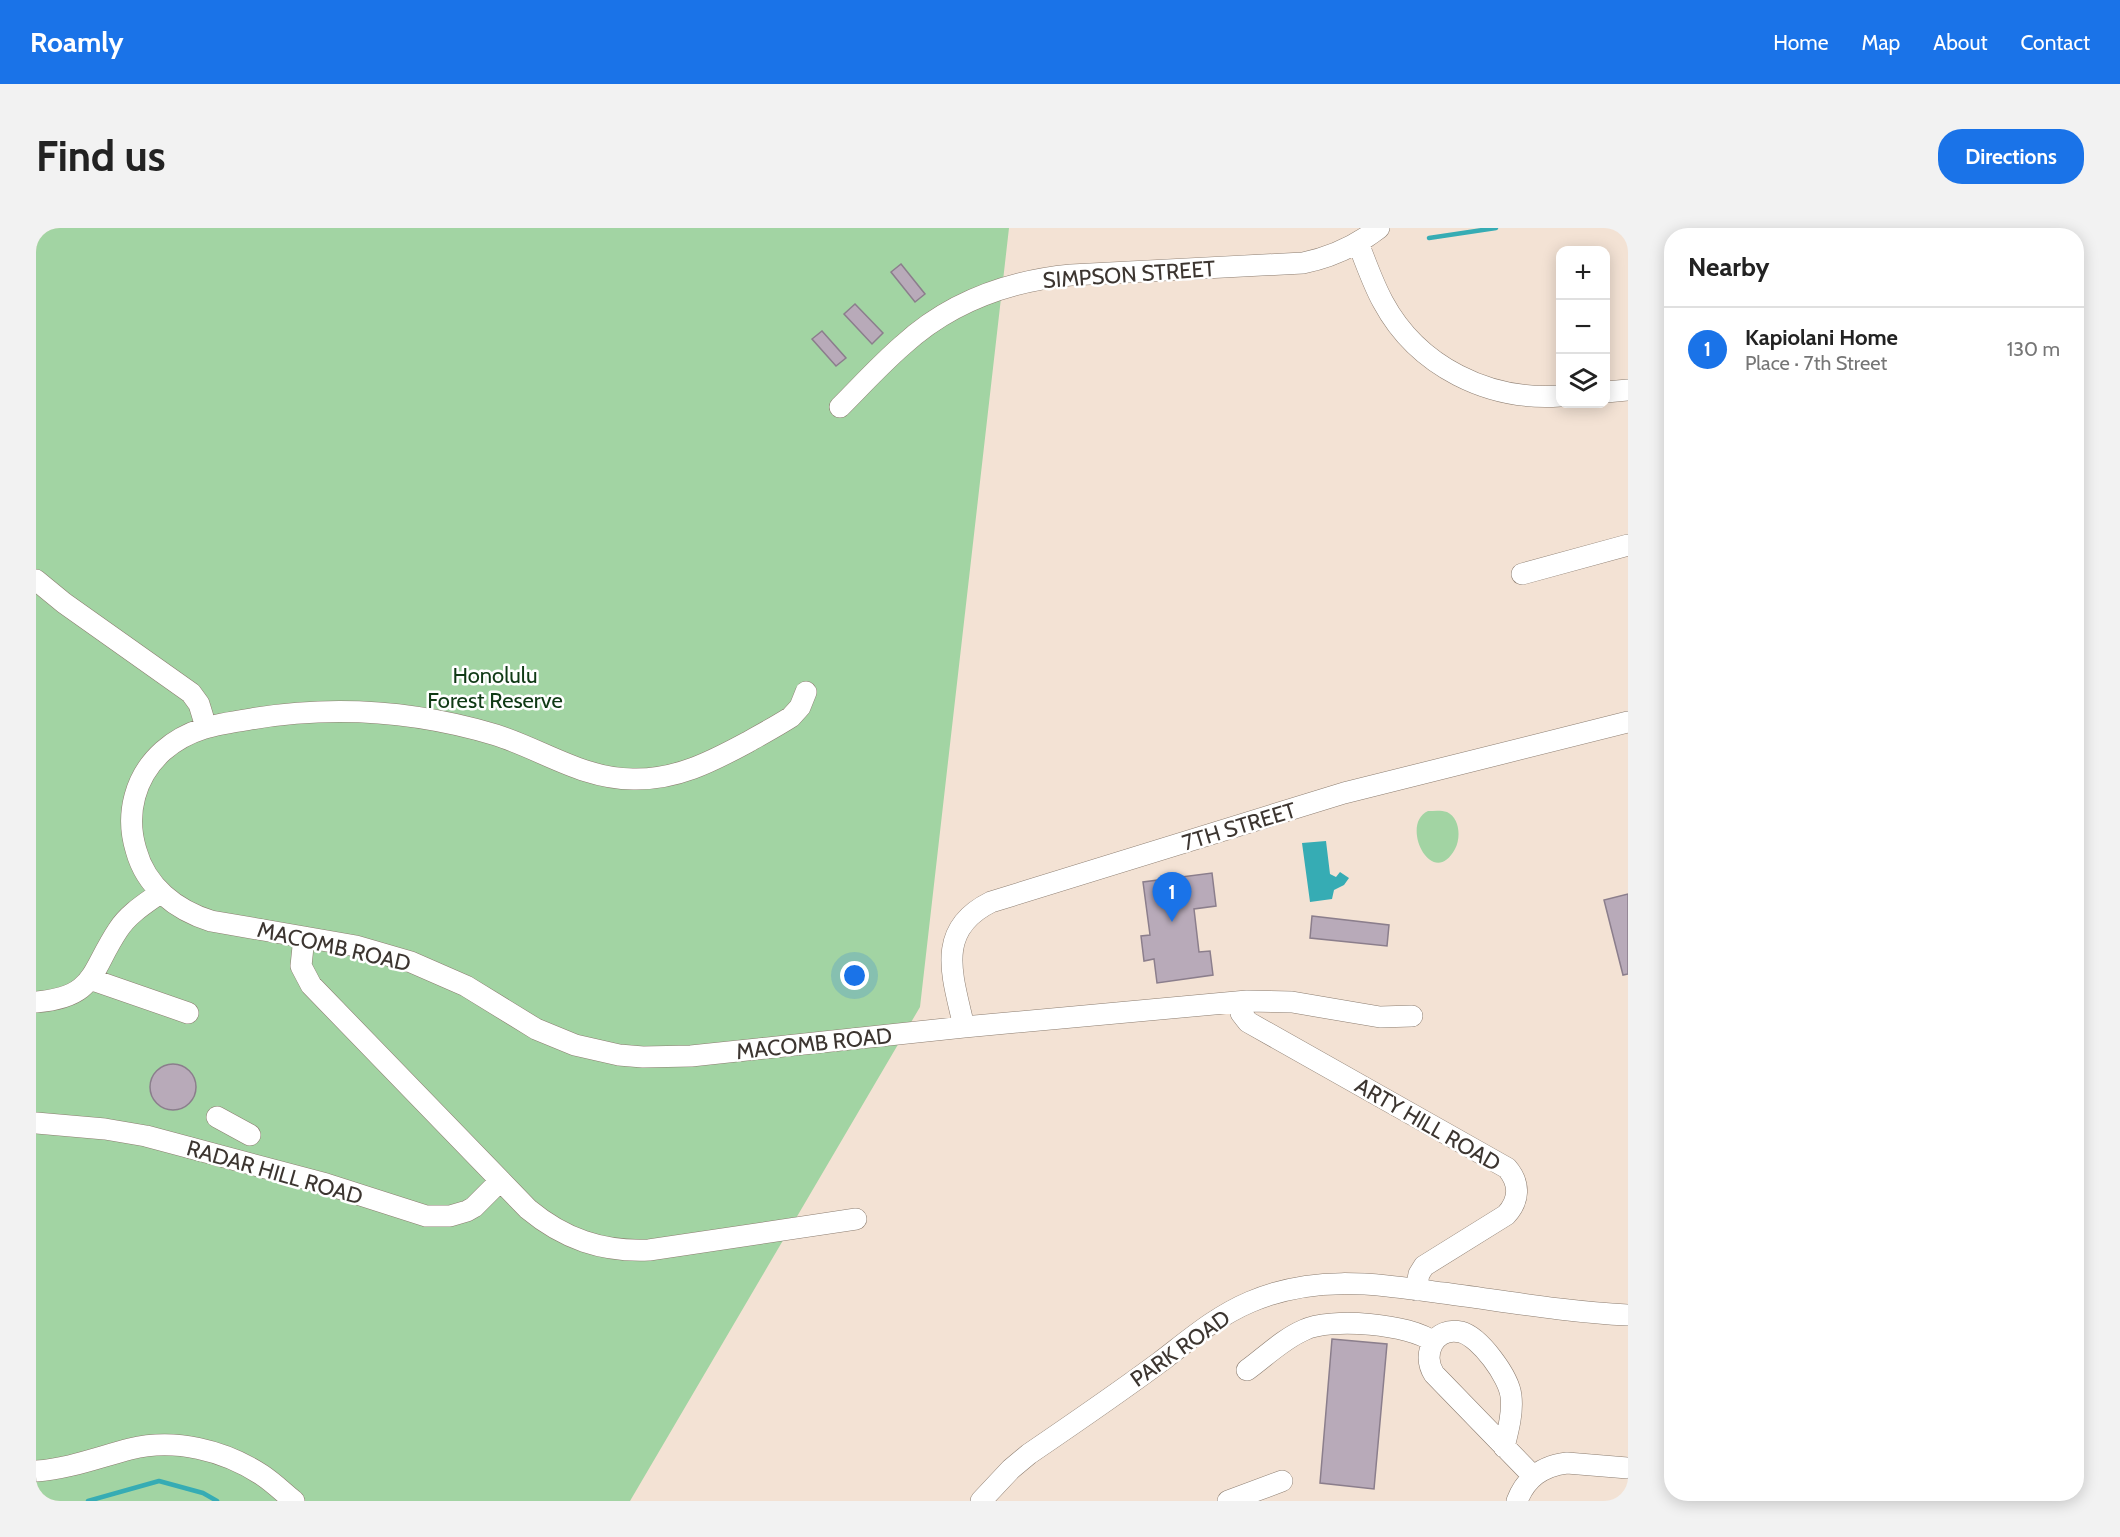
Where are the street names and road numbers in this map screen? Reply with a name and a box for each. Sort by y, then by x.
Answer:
street label: SIMPSON STREET [1042,255,1216,294]
street label: 7TH STREET [1179,796,1300,857]
street label: MACOMB ROAD [255,916,413,977]
street label: MACOMB ROAD [735,1022,893,1065]
street label: ARTY HILL ROAD [1350,1072,1505,1177]
street label: RADAR HILL ROAD [184,1134,366,1211]
street label: PARK ROAD [1125,1304,1235,1393]

